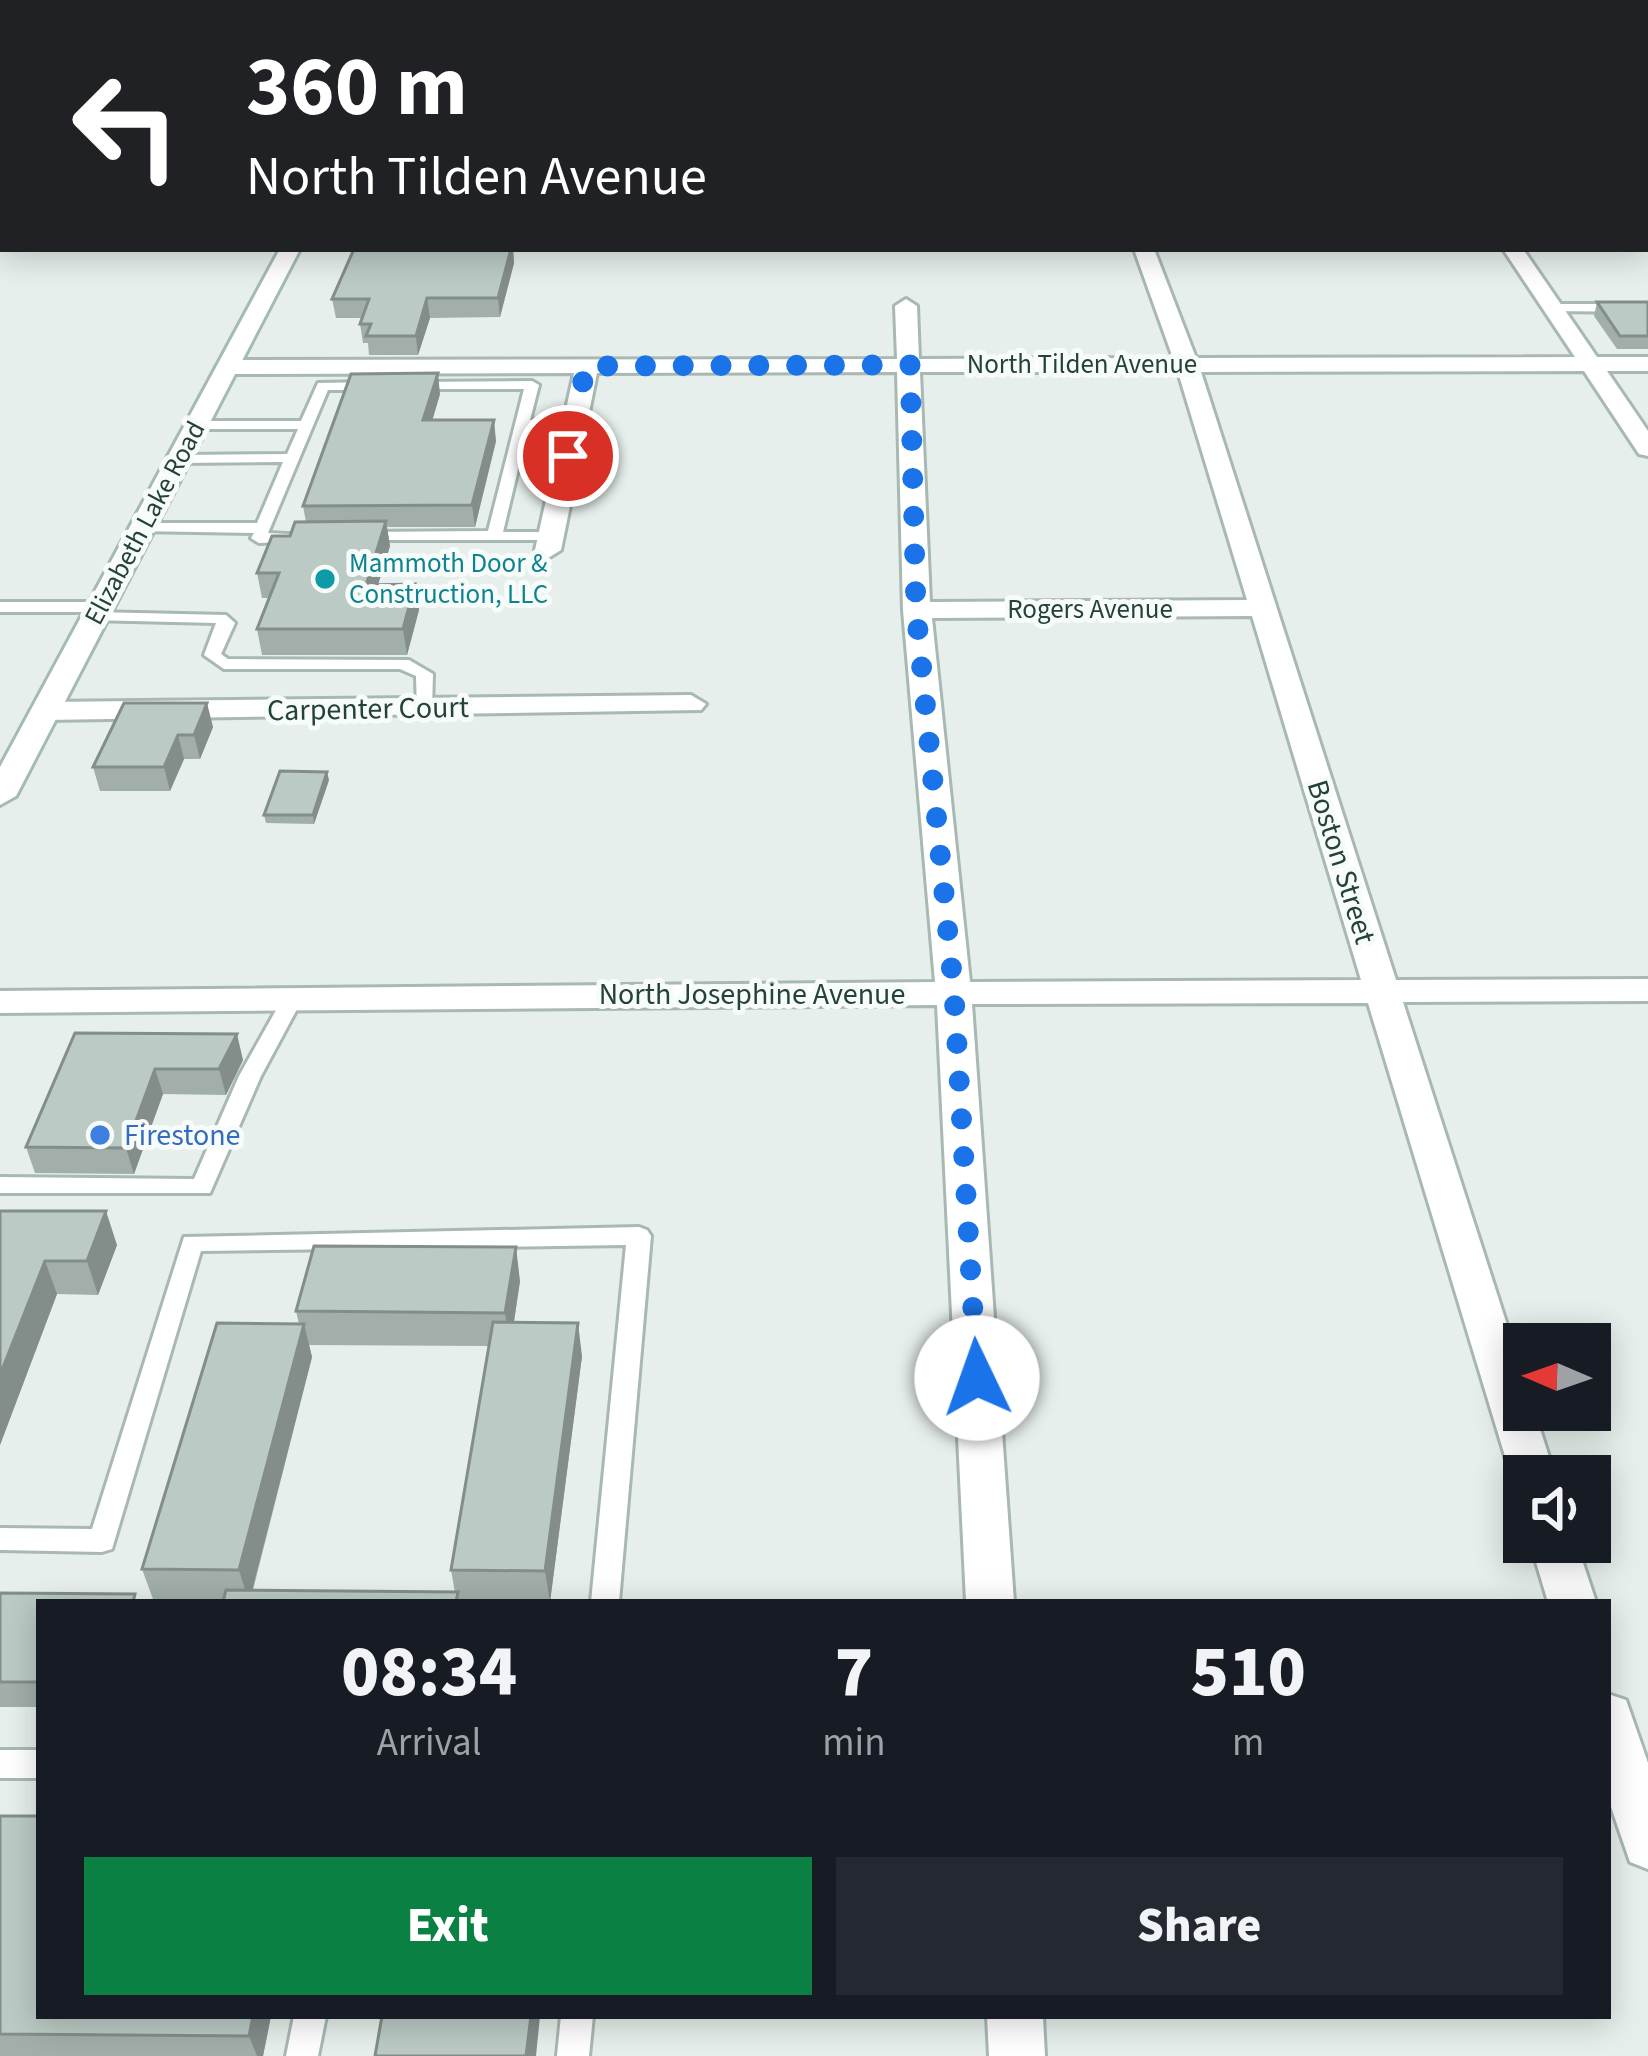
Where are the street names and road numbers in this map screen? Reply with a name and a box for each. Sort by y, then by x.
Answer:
street label: North Tilden Avenue [967,345,1197,384]
street label: Elizabeth Lake Road [75,414,215,632]
street label: Rogers Avenue [1007,590,1173,629]
street label: Carpenter Court [267,686,469,732]
street label: Boston Street [1296,775,1386,949]
street label: North Josephine Avenue [599,973,905,1016]

